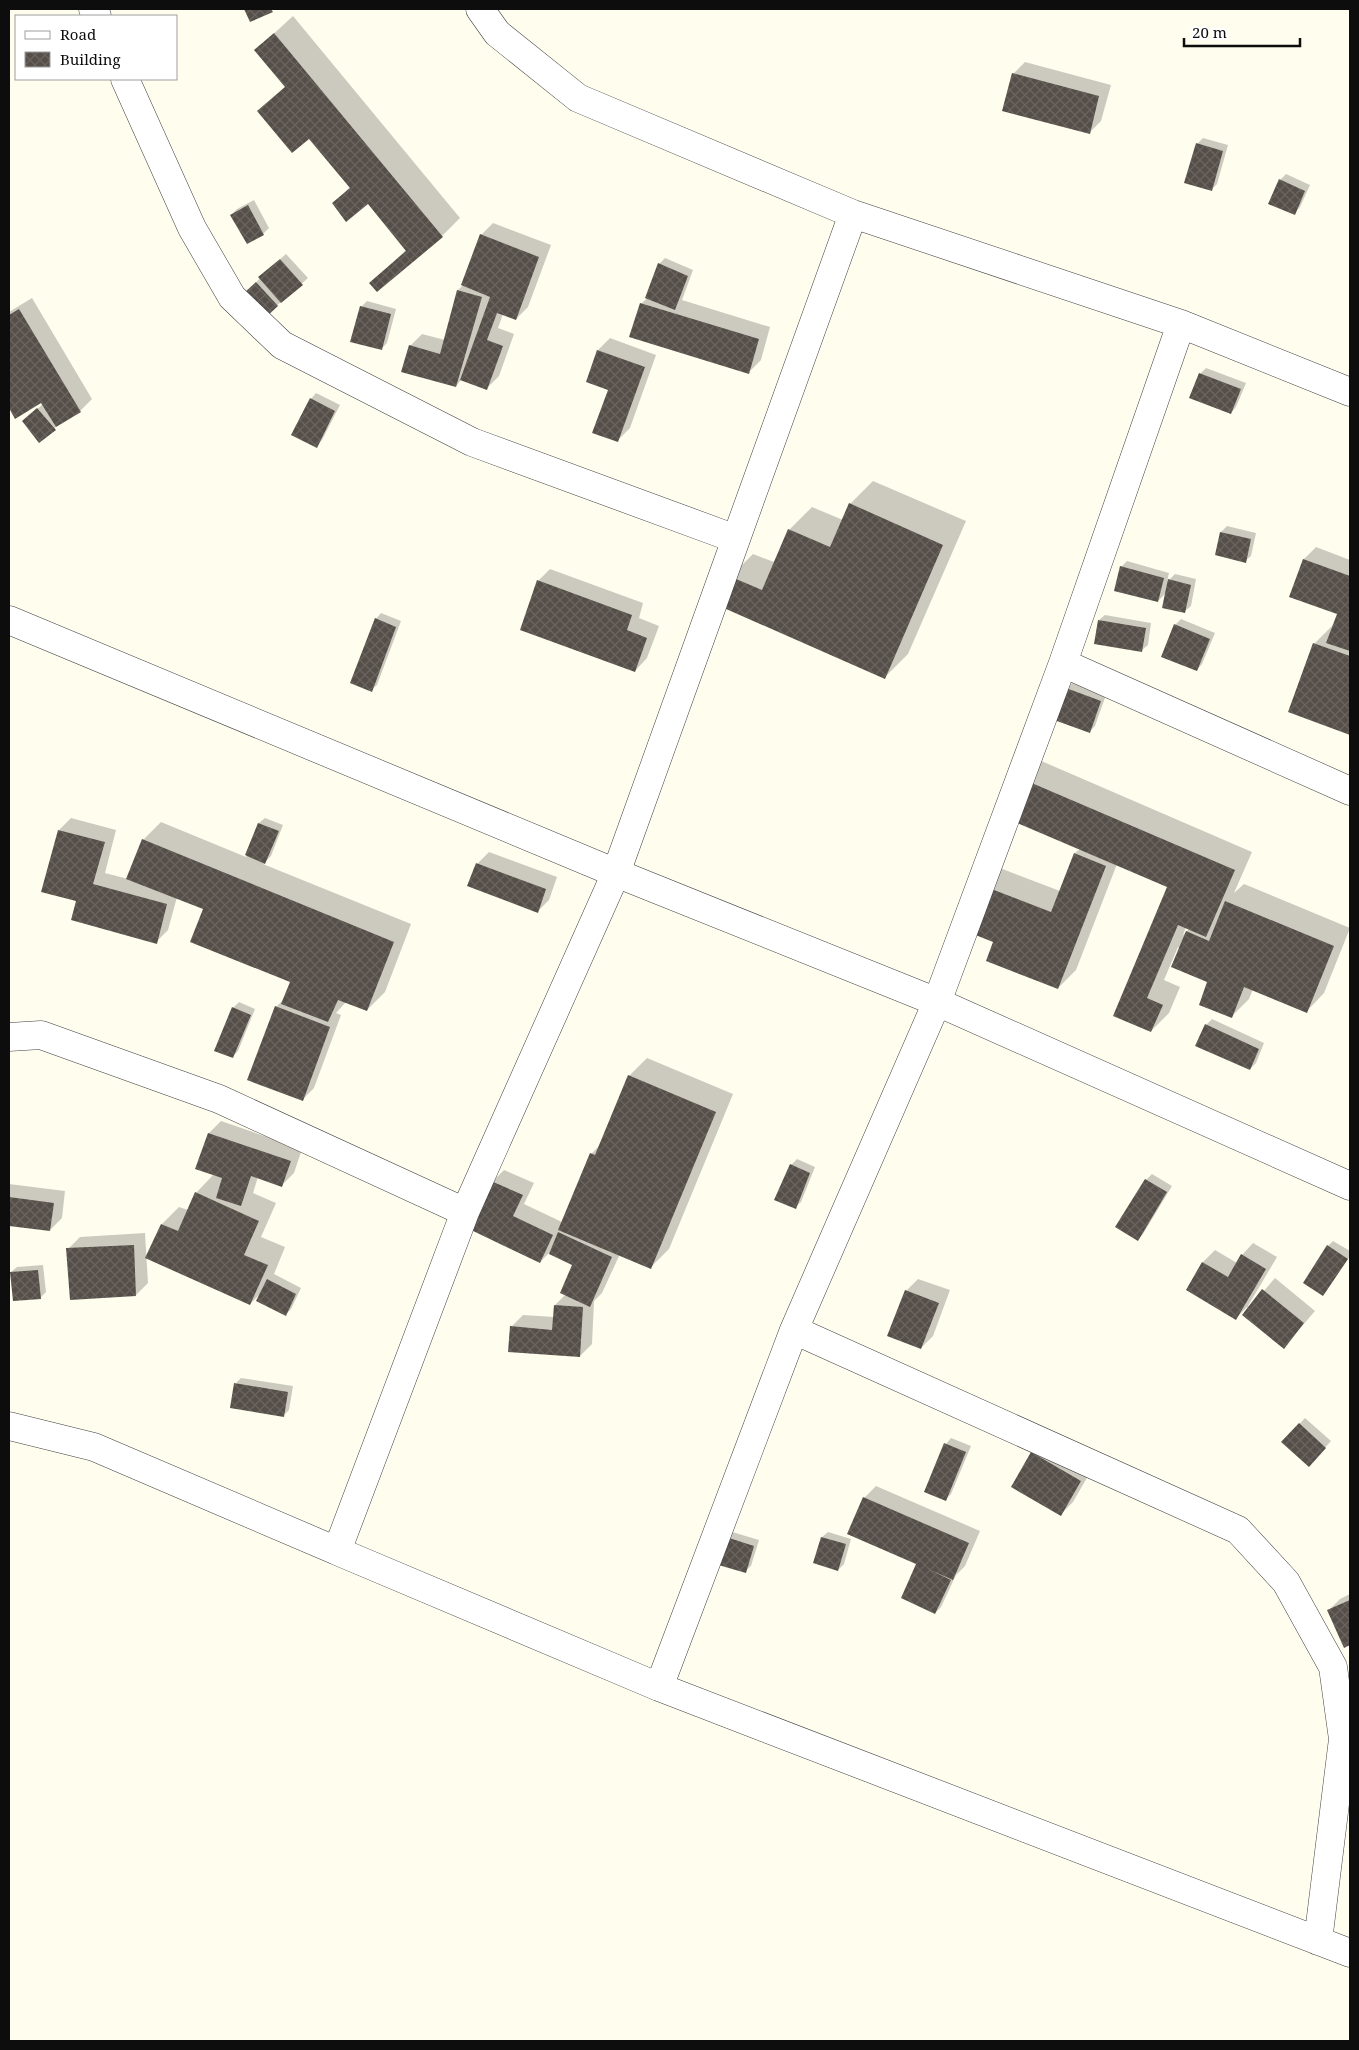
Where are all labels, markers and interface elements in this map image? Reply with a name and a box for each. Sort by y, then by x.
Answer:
legend [15,15,178,80]
scale bar [1184,15,1300,47]
text: 20 m [1192,22,1227,42]
text: Road [60,24,96,44]
text: Building [60,49,121,69]

